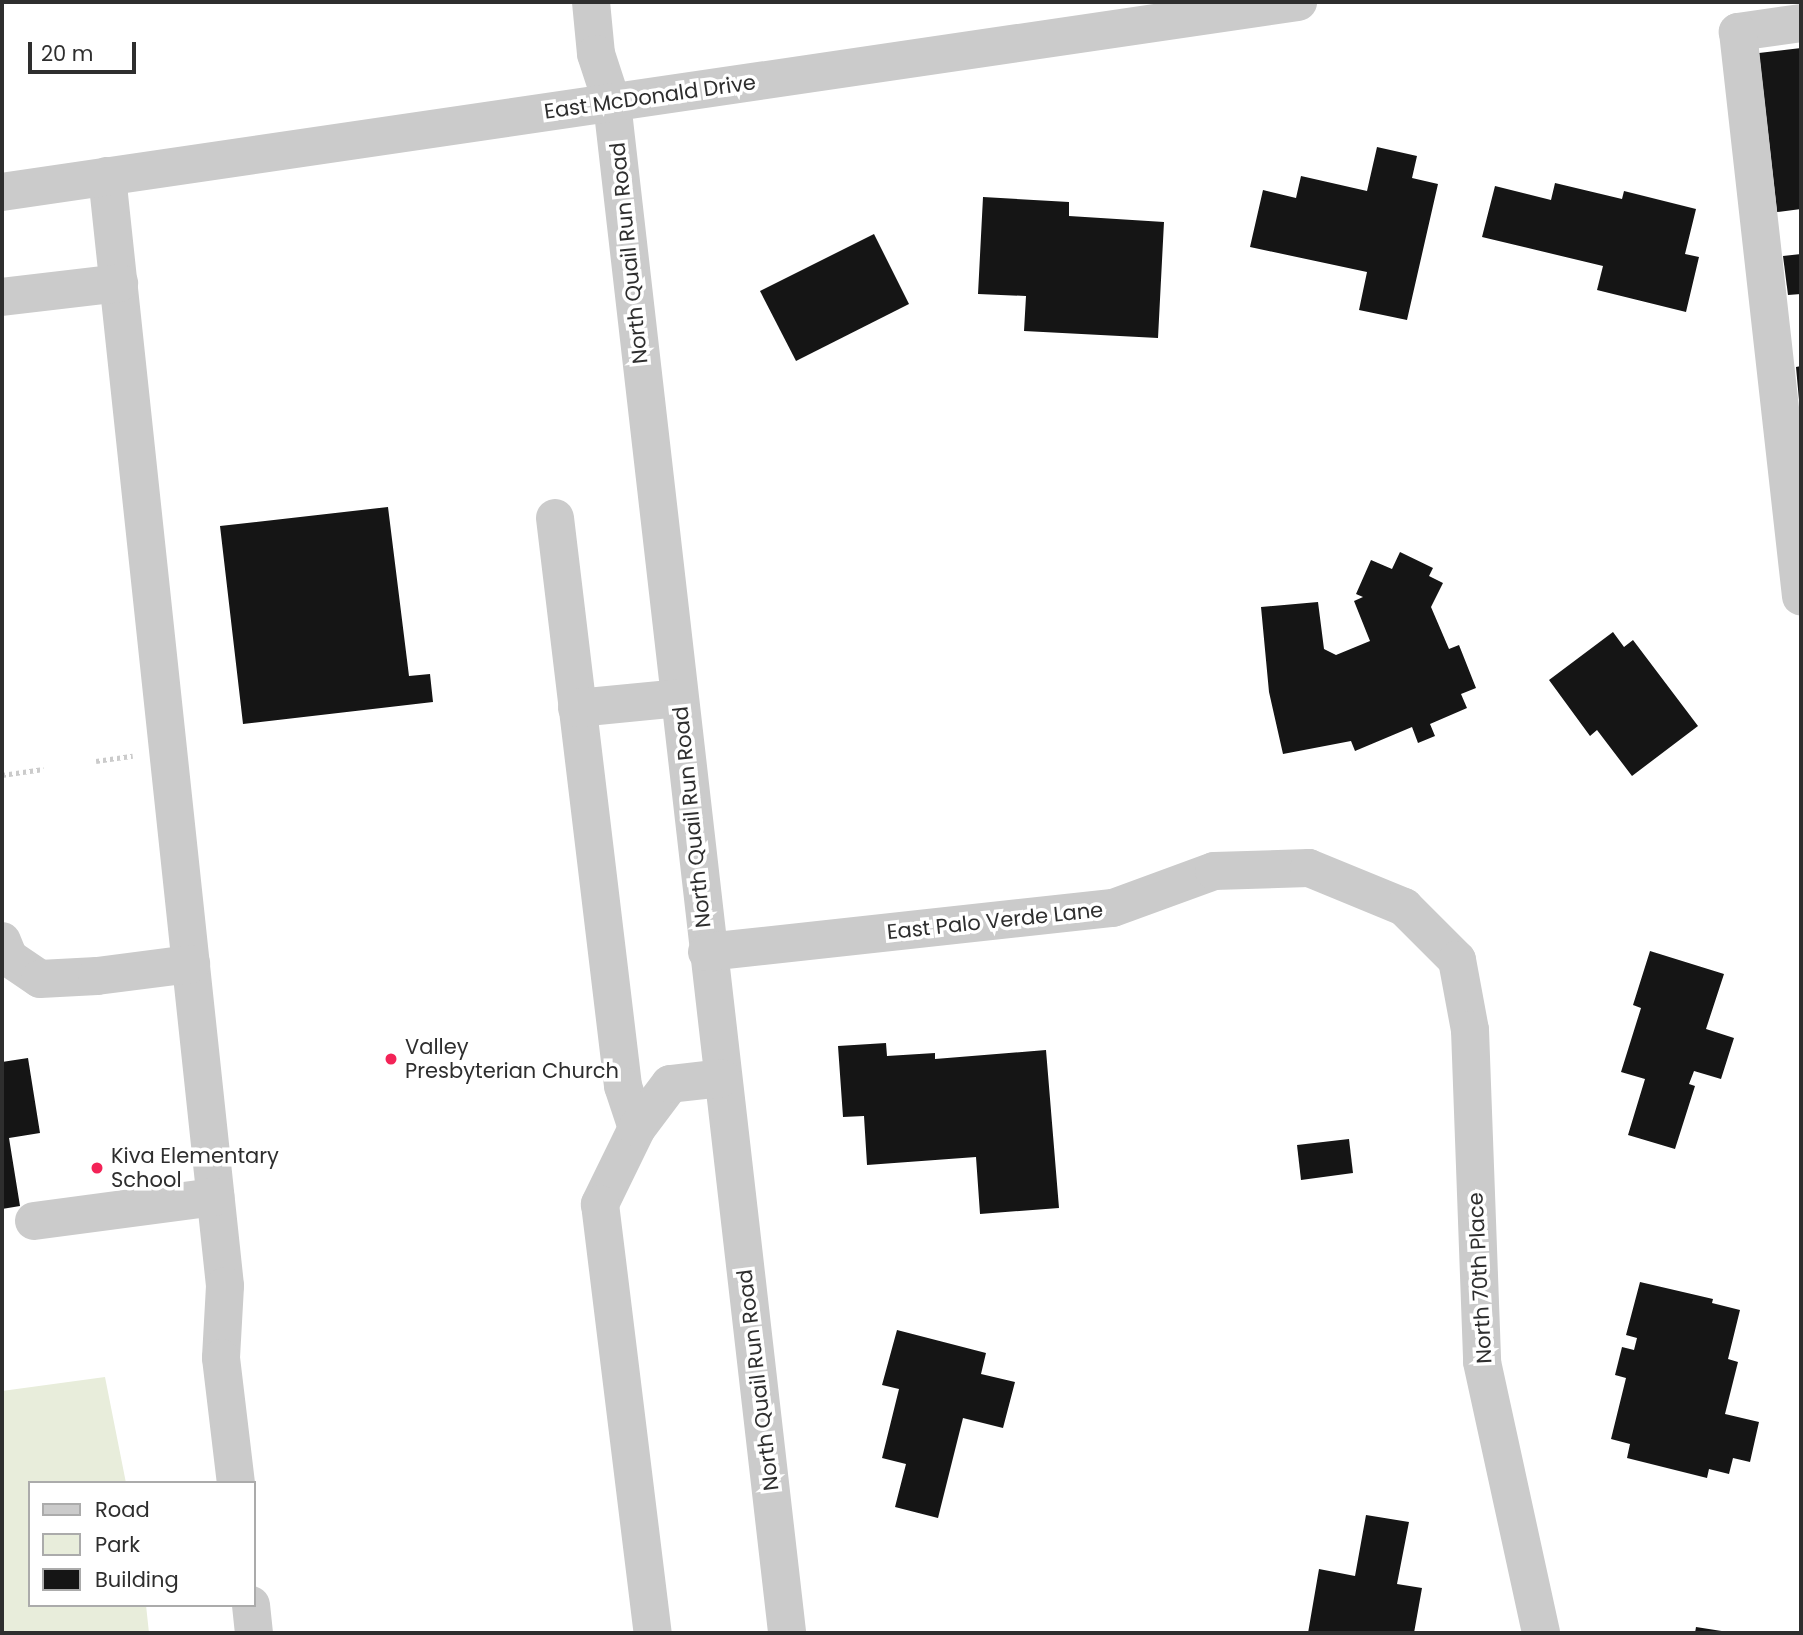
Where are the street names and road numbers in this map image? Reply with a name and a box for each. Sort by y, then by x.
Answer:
street label: East McDonald Drive [543,70,757,124]
street label: North Quail Run Road [605,141,653,365]
street label: North Quail Run Road [668,705,716,929]
street label: East Palo Verde Lane [886,897,1104,945]
street label: North 70th Place [1463,1192,1497,1364]
street label: North Quail Run Road [732,1268,784,1492]

